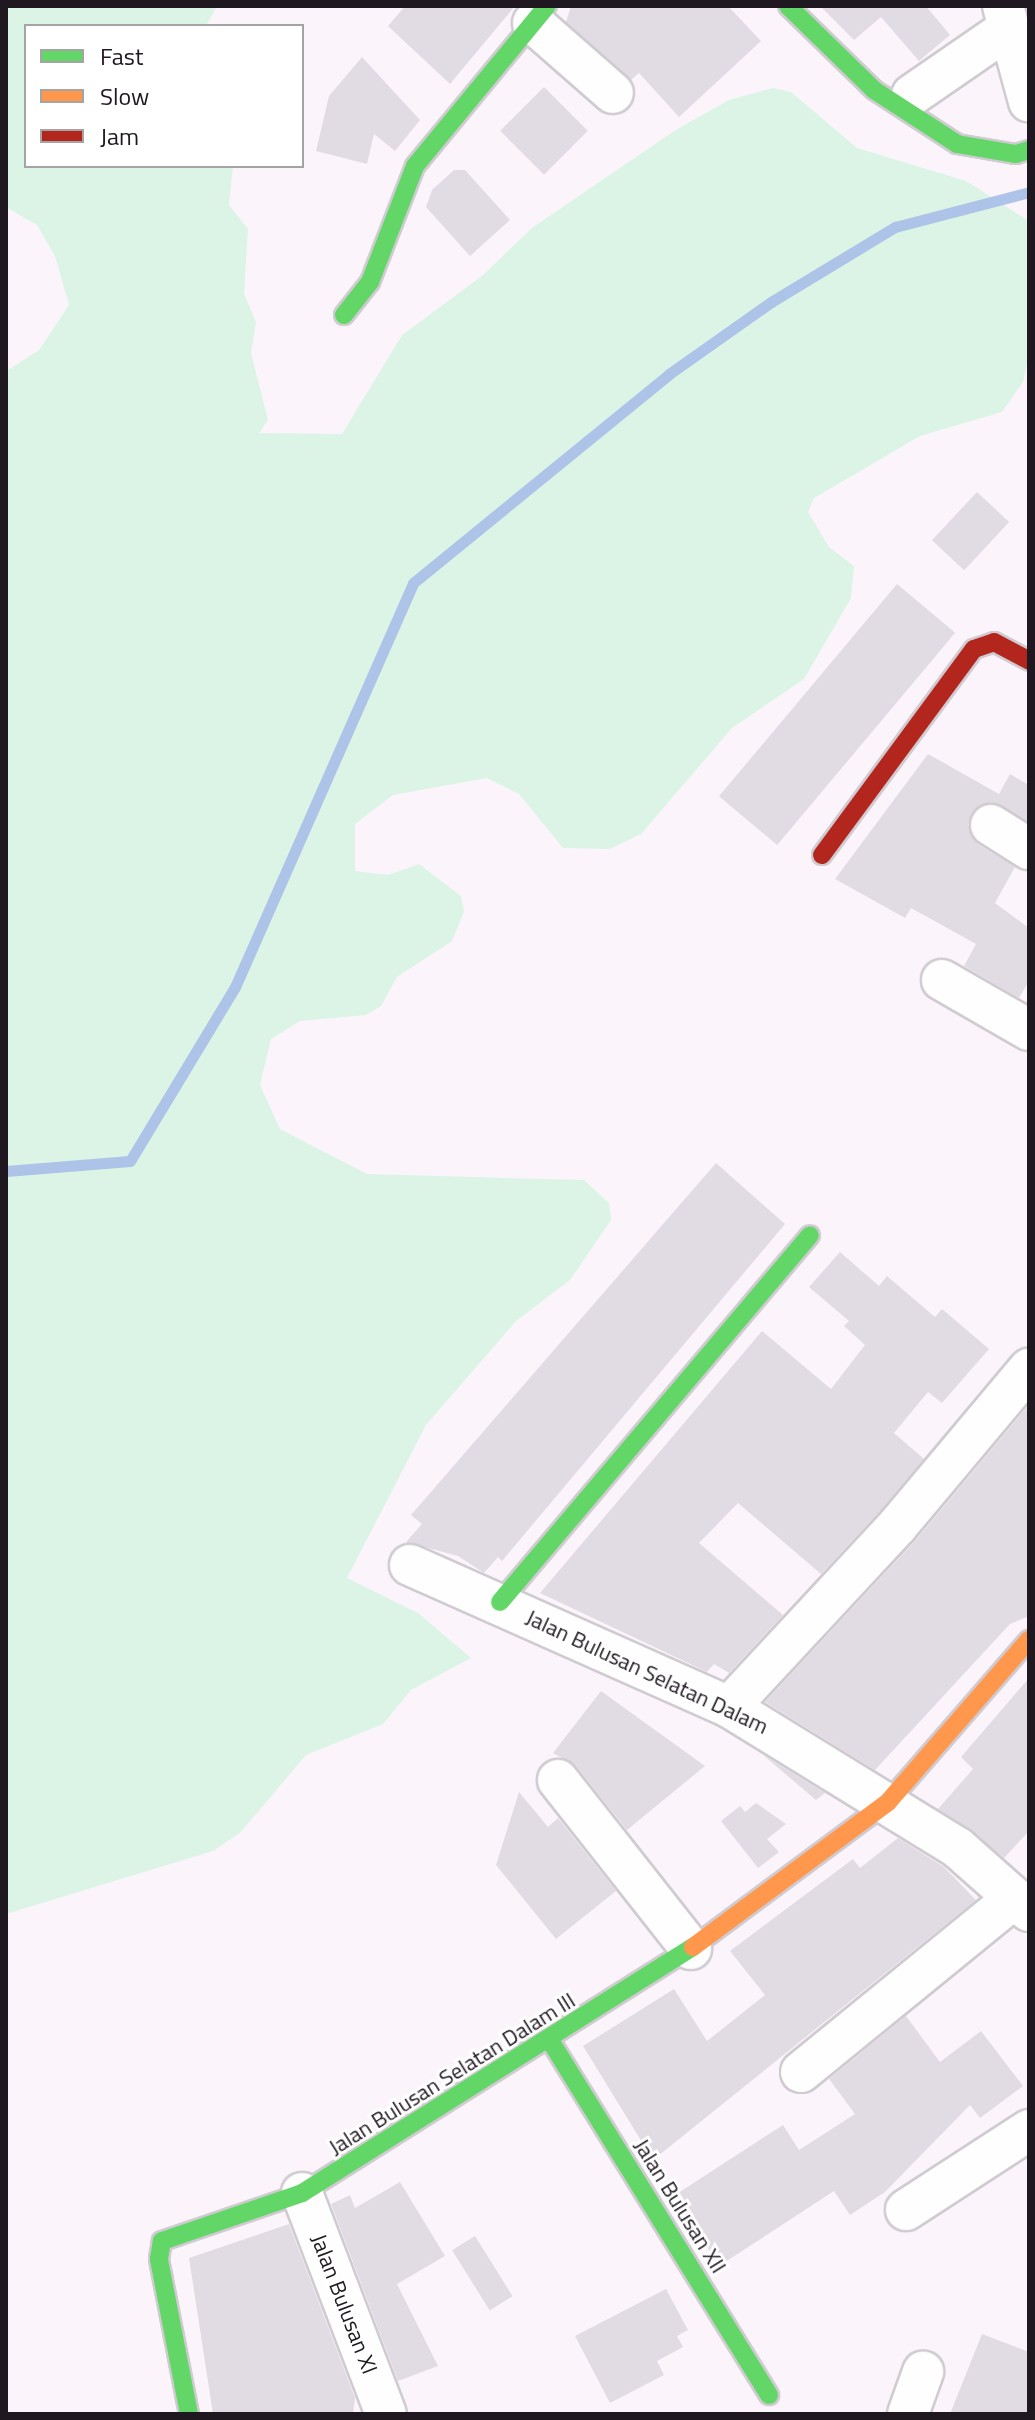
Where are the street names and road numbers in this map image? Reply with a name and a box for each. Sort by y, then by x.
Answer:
street label: Jalan Bulusan Selatan Dalam [522,1604,772,1740]
street label: Jalan Bulusan Selatan Dalam III [324,1987,580,2161]
street label: Jalan Bulusan XII [628,2134,732,2278]
street label: Jalan Bulusan XI [305,2230,383,2378]

